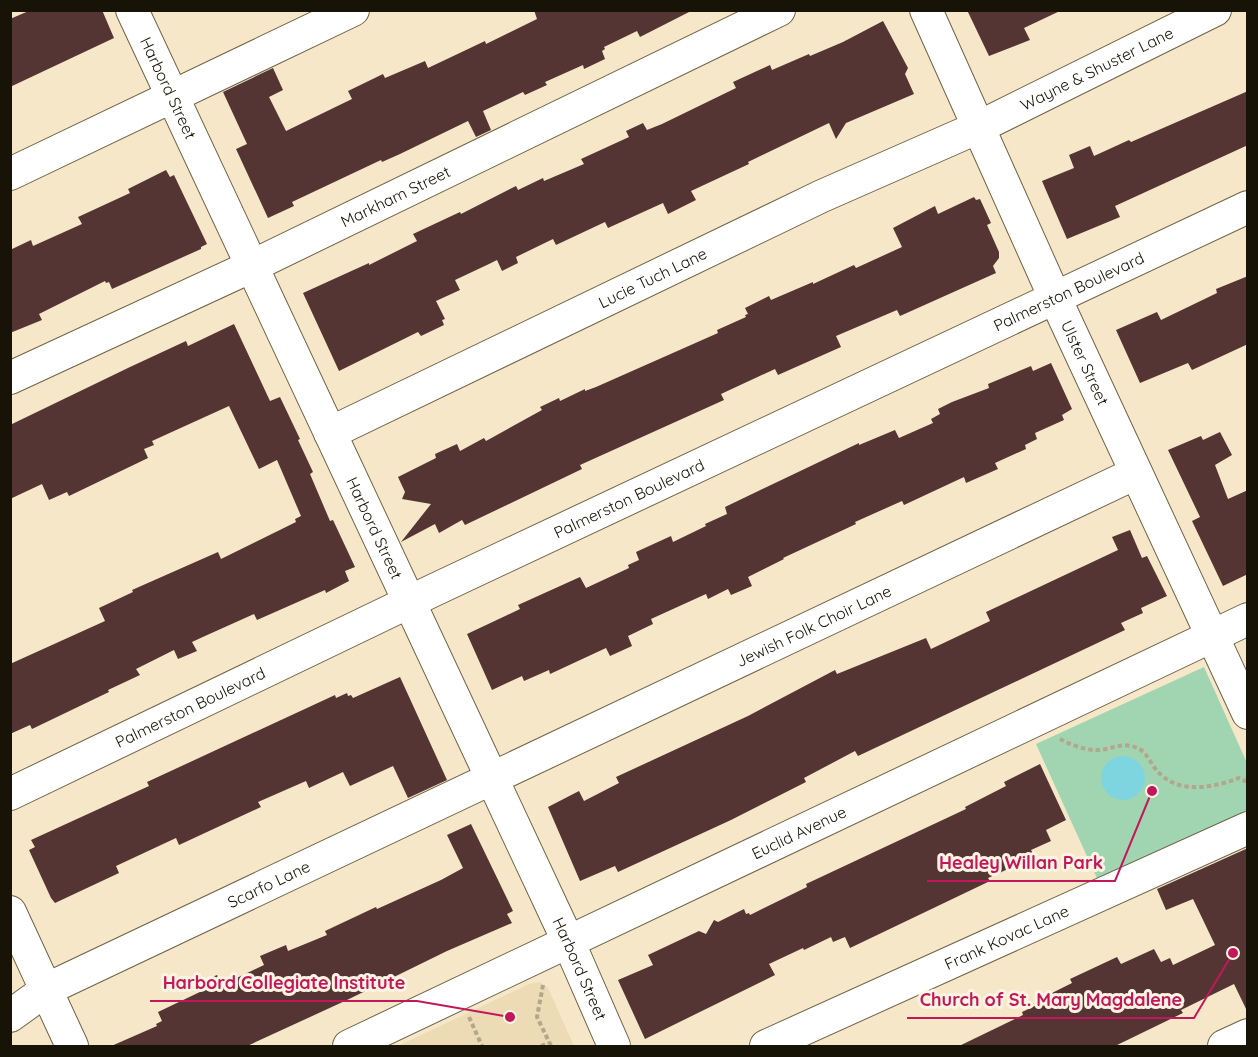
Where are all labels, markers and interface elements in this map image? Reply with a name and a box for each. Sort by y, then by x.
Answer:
street label: Wayne & Shuster Lane [1017,22,1177,115]
street label: Harbord Street [136,34,201,142]
street label: Markham Street [337,161,453,231]
street label: Lucie Tuch Lane [595,243,710,312]
street label: Palmerston Boulevard [990,247,1147,335]
street label: Ulster Street [1057,317,1113,408]
street label: Palmerston Boulevard [550,454,708,542]
street label: Harbord Street [342,474,407,582]
street label: Jewish Folk Choir Lane [733,580,894,671]
street label: Palmerston Boulevard [112,663,269,752]
street label: Euclid Avenue [748,801,849,863]
callout: Healey Willan Park [927,845,1115,881]
text: Healey Willan Park [939,851,1103,874]
street label: Scarfo Lane [224,856,313,912]
street label: Frank Kovac Lane [941,900,1072,974]
street label: Harbord Street [548,914,611,1023]
callout: Harbord Collegiate Institute [150,965,417,1001]
text: Harbord Collegiate Institute [163,971,405,994]
callout: Church of St. Mary Magdalene [907,982,1194,1018]
text: Church of St. Mary Magdalene [920,988,1182,1011]

